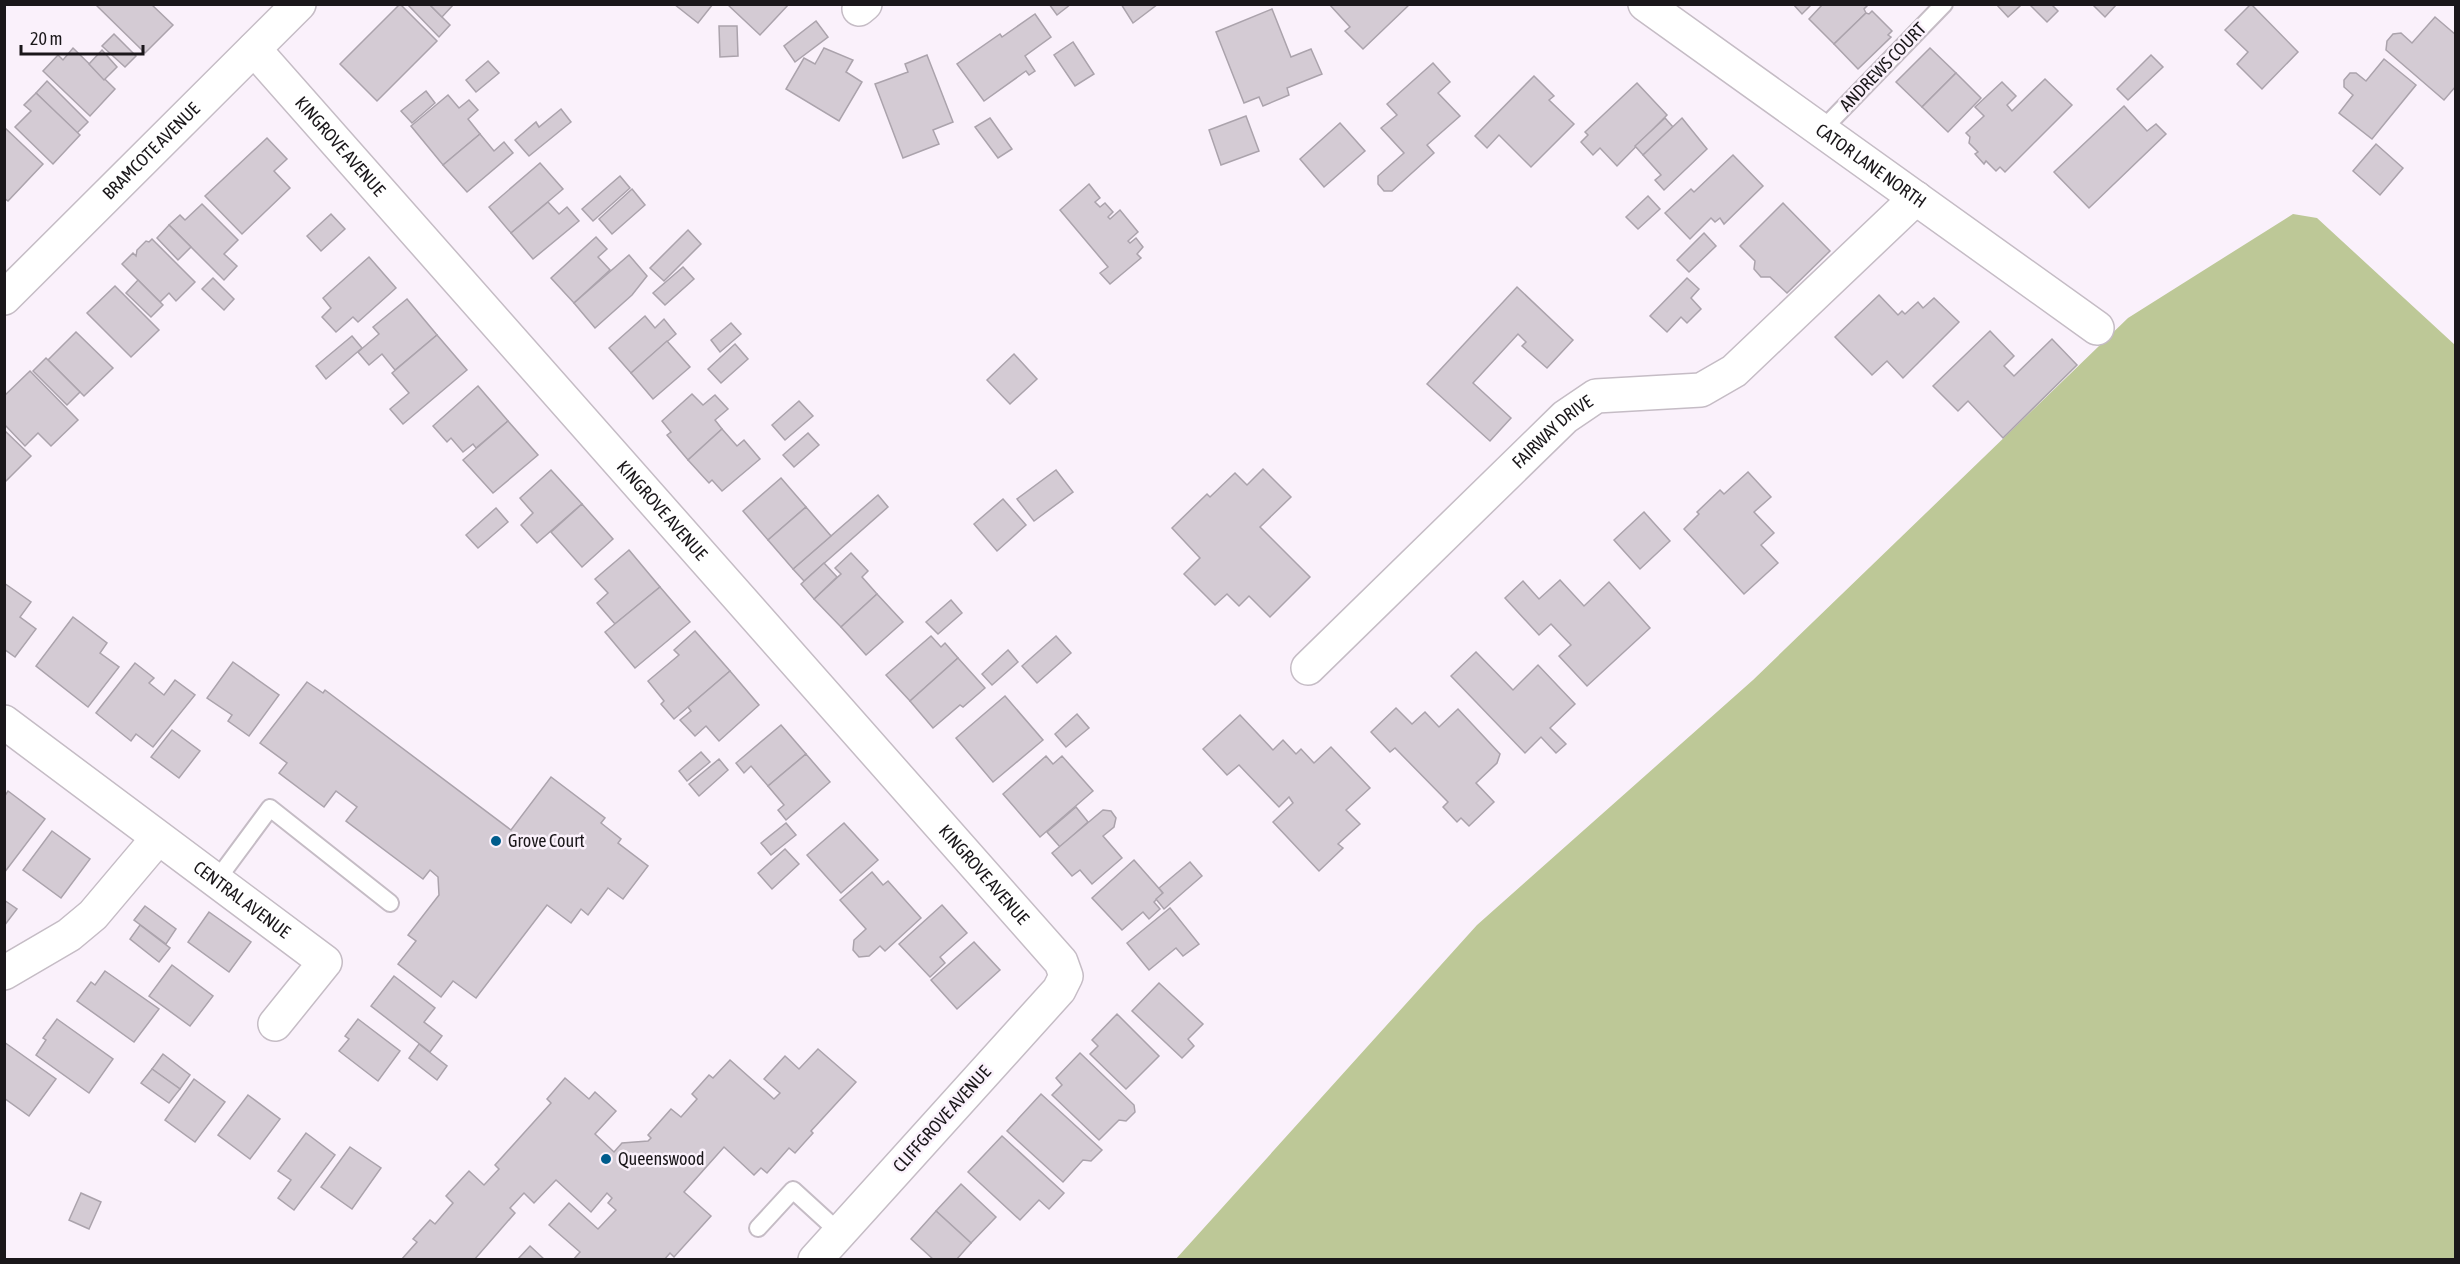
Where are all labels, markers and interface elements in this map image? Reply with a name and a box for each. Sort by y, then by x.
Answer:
scale bar [21,18,142,56]
street label: ANDREWS COURT [1835,18,1930,115]
text: 20 m [30,28,62,49]
street label: KINGROVE AVENUE [291,92,390,200]
street label: BRAMCOTE AVENUE [98,98,204,204]
street label: CATOR LANE NORTH [1812,119,1931,212]
street label: FAIRWAY DRIVE [1508,390,1597,473]
street label: KINGROVE AVENUE [613,456,712,564]
street label: KINGROVE AVENUE [935,820,1034,929]
place label: Grove Court [508,830,585,851]
marker: Grove Court [489,834,503,848]
street label: CENTRAL AVENUE [190,856,295,943]
street label: CLIFFGROVE AVENUE [888,1061,995,1176]
place label: Queenswood [618,1148,705,1169]
marker: Queenswood [599,1152,613,1166]

